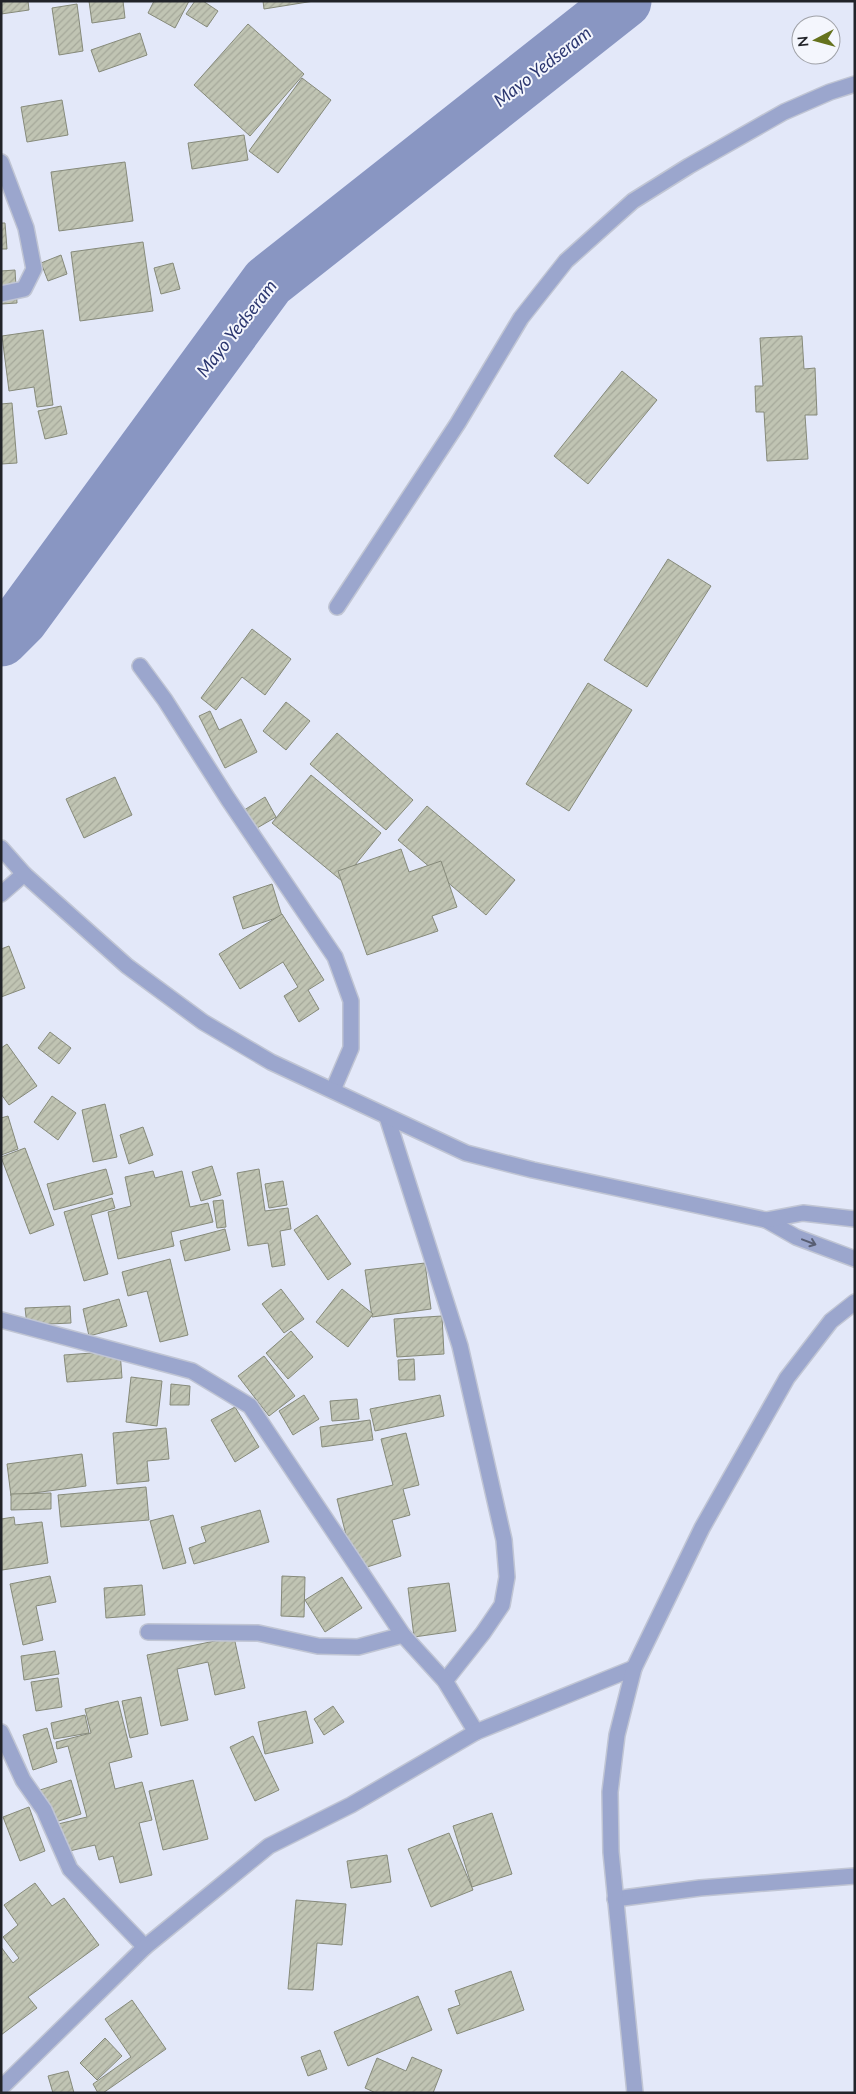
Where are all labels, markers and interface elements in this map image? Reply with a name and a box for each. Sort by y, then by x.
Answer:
north arrow [791,15,841,65]
water label: Mayo Yedseram [489,21,595,111]
text: N [794,35,812,48]
water label: Mayo Yedseram [191,275,281,381]
one-way arrow [801,1238,817,1247]

